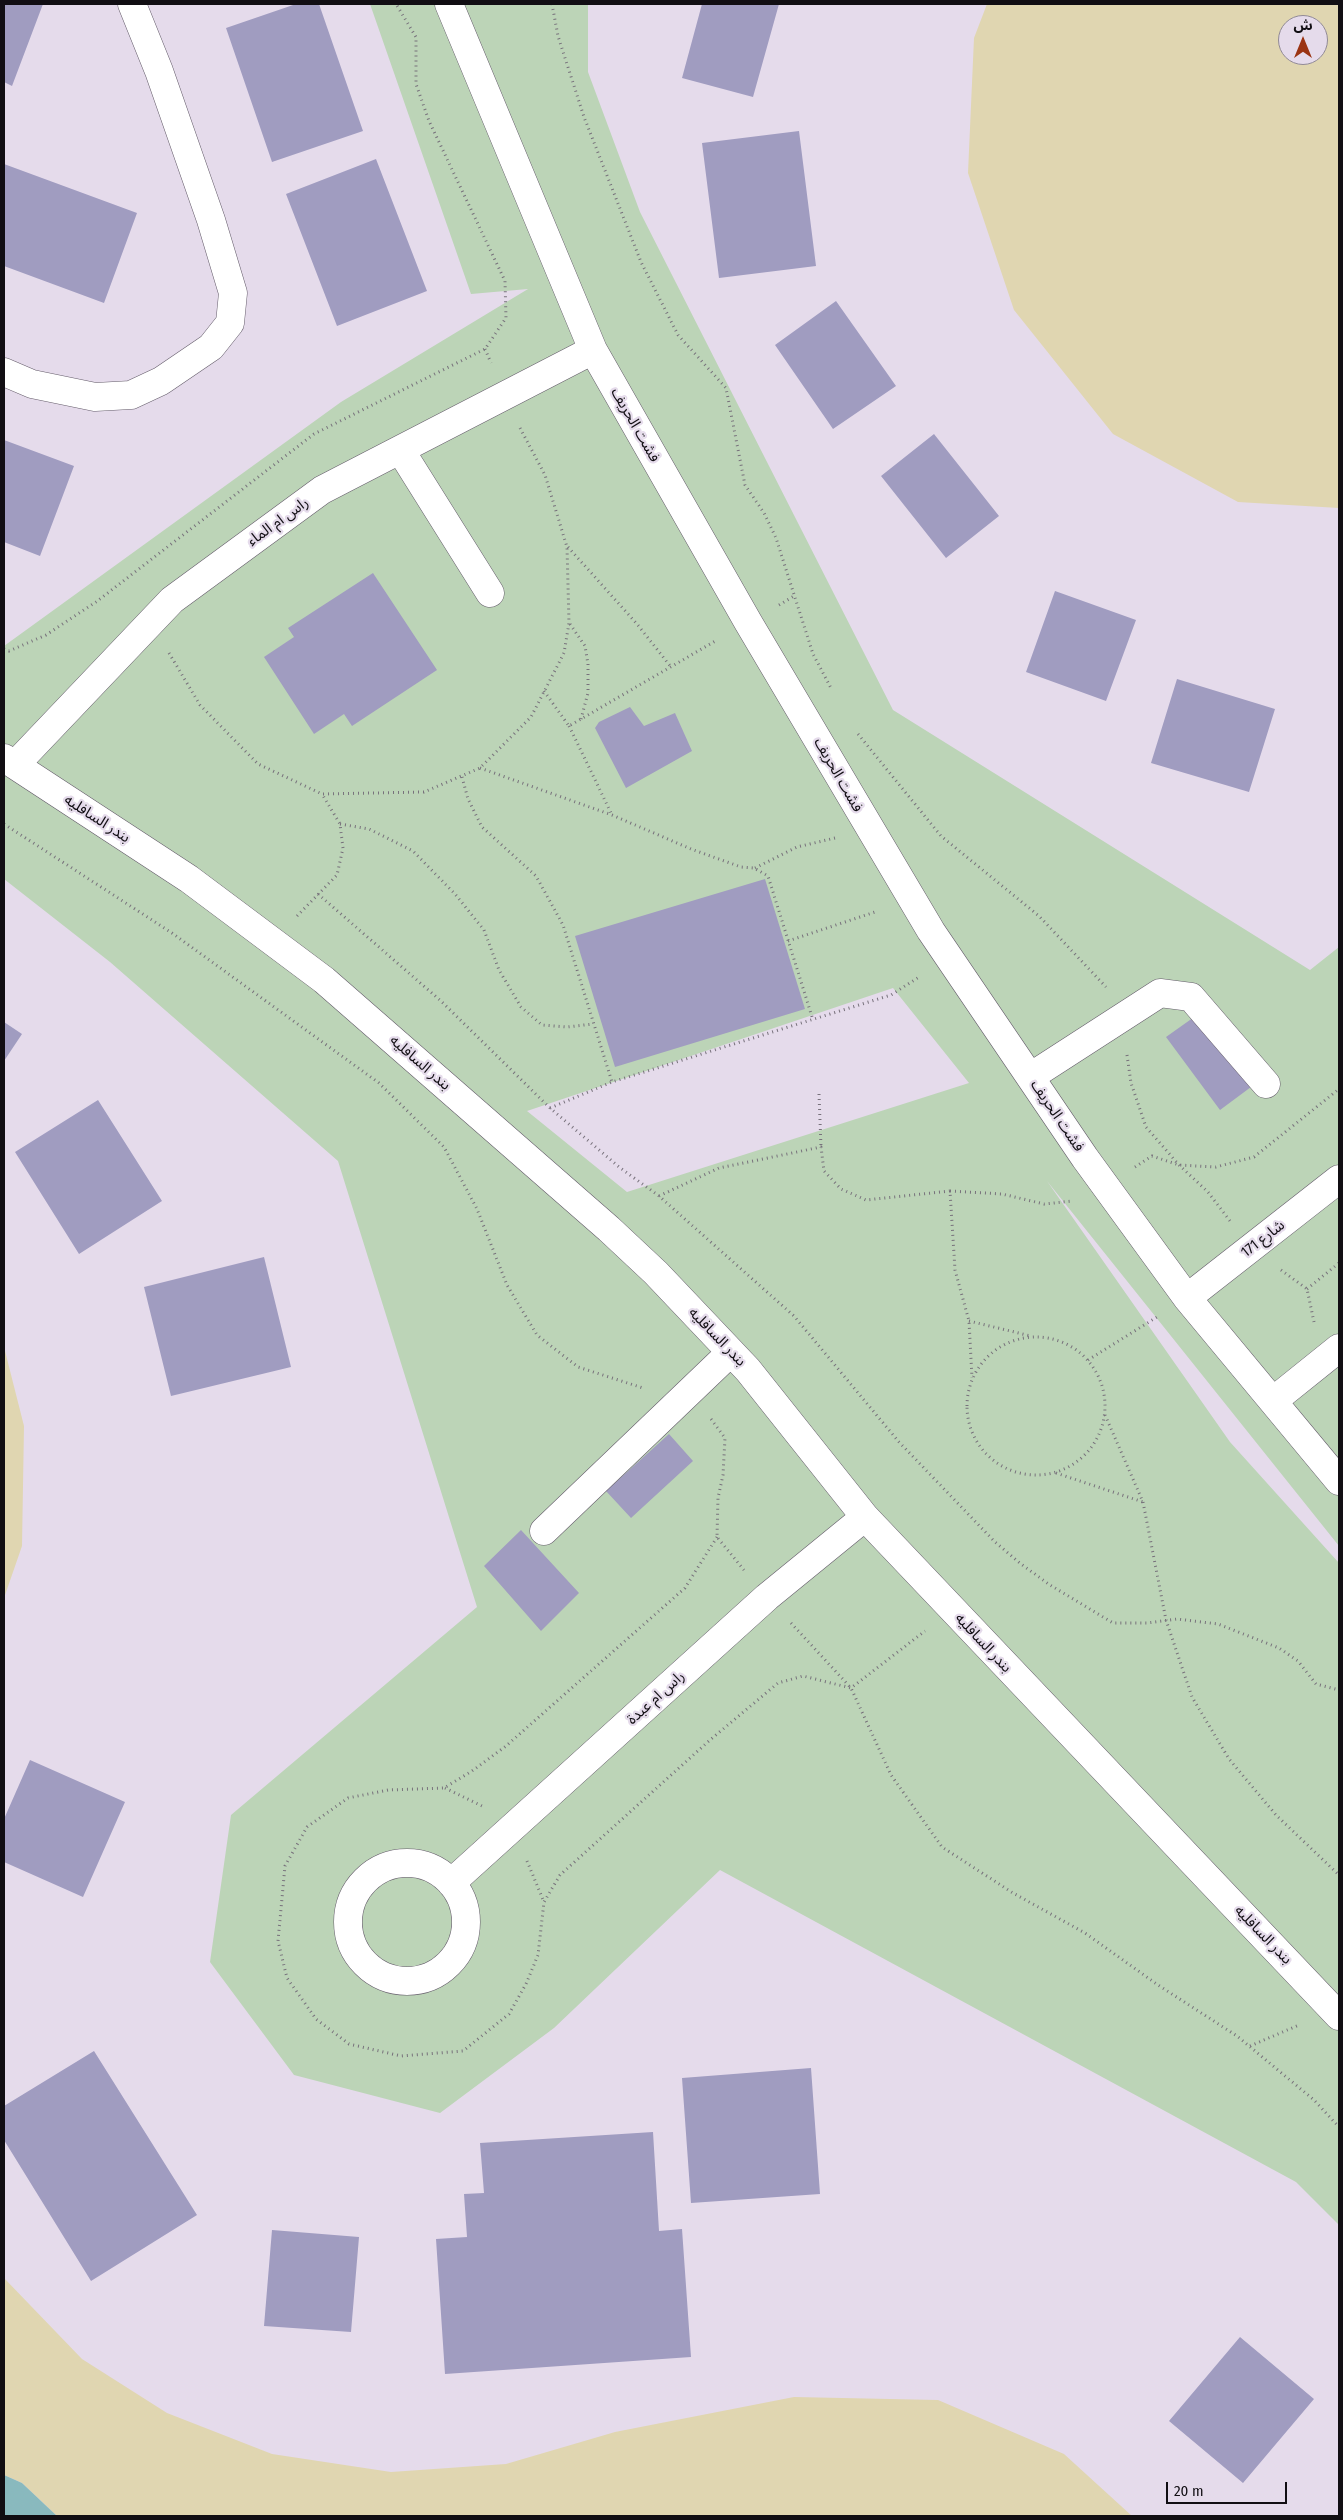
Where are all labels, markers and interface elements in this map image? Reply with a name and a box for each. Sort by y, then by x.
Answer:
north arrow [1278,15,1328,65]
text: ش [1293,17,1313,34]
street label: فشت الحريف [606,385,664,465]
street label: راس ام الماء [244,494,312,550]
street label: فشت الحريف [809,735,867,815]
street label: بندر السافليه [61,791,133,847]
street label: بندر السافليه [386,1032,454,1094]
street label: فشت الحريف [1026,1077,1088,1155]
street label: شارع 171 [1238,1216,1288,1262]
street label: بندر السافليه [685,1304,749,1370]
street label: بندر السافليه [951,1609,1015,1677]
street label: راس ام عبدة [623,1667,689,1729]
street label: بندر السافليه [1231,1902,1295,1968]
scale bar [1168,2472,1289,2504]
text: 20 m [1174,2482,1204,2500]

